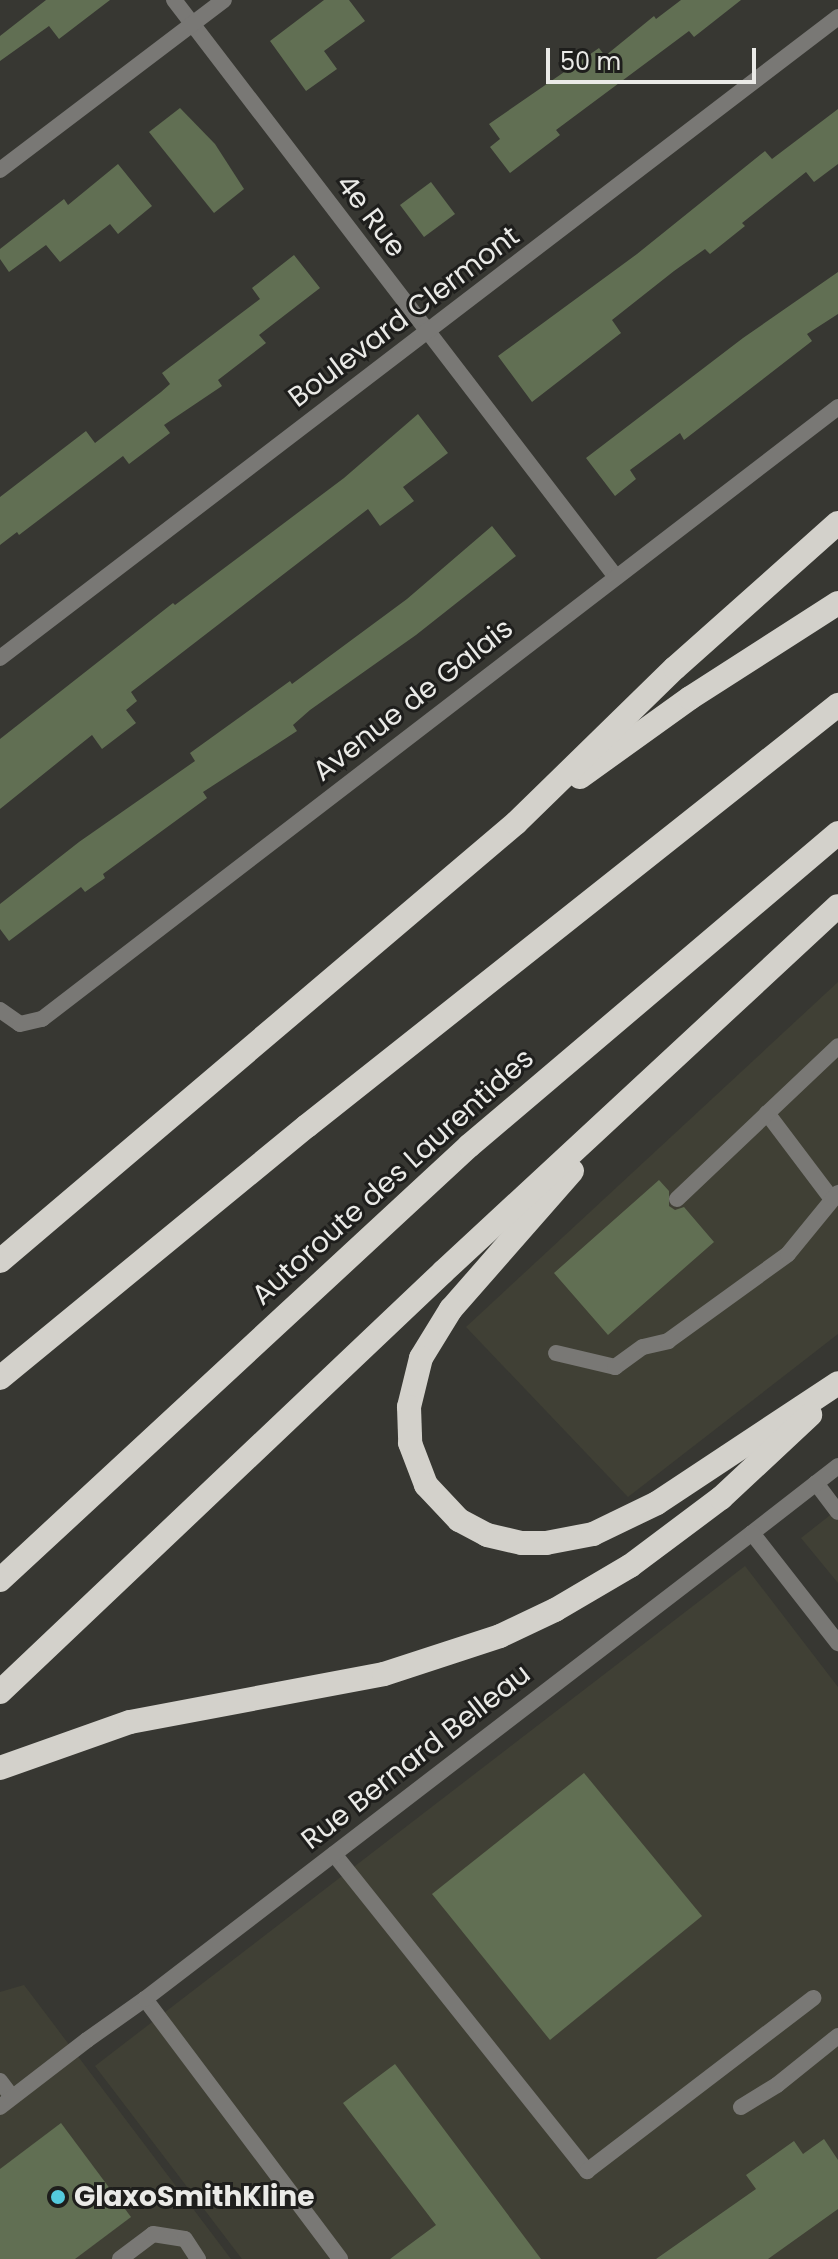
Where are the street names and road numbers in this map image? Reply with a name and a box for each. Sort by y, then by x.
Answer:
street label: 4e Rue [329,168,413,264]
street label: Boulevard Clermont [282,219,526,415]
street label: Avenue de Galais [306,612,520,788]
street label: Autoroute des Laurentides [245,1042,541,1312]
street label: Rue Bernard Belleau [295,1657,537,1857]

